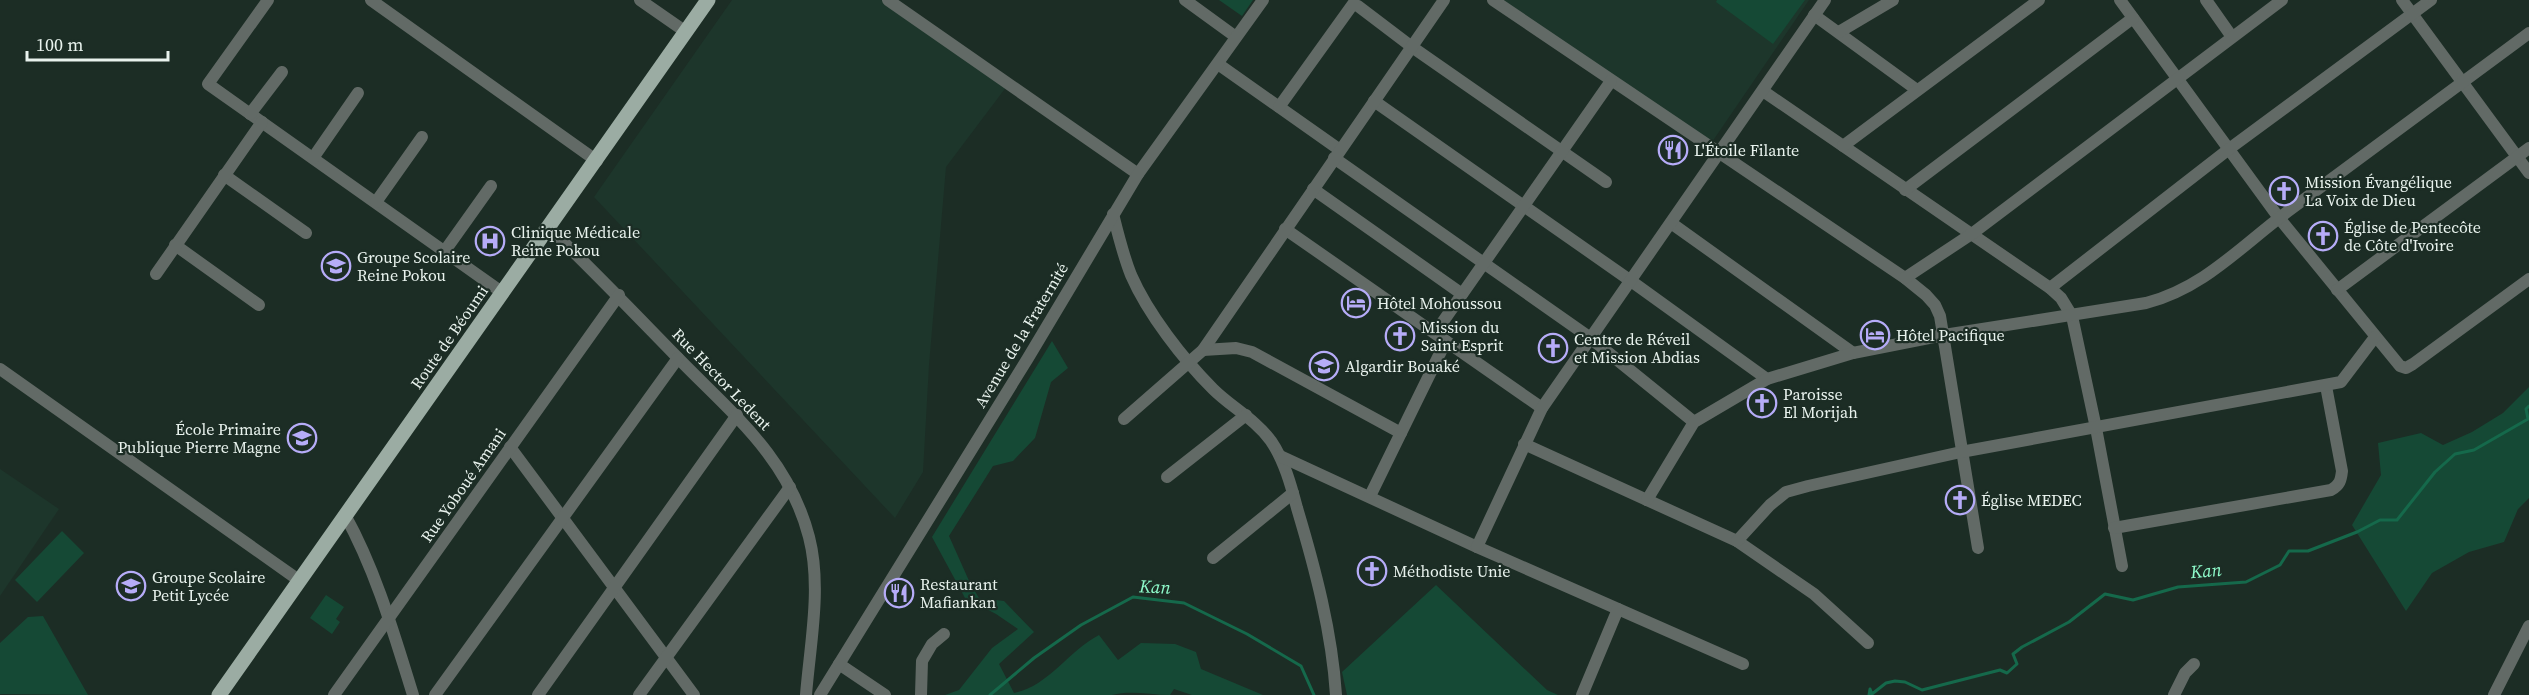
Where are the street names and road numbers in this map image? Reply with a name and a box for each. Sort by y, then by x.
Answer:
street label: Avenue de la Fraternité [969,258,1073,412]
street label: Route de Béoumi [405,281,493,393]
street label: Rue Hector Ledent [668,323,777,435]
street label: Rue Yoboué Amani [415,423,511,546]

